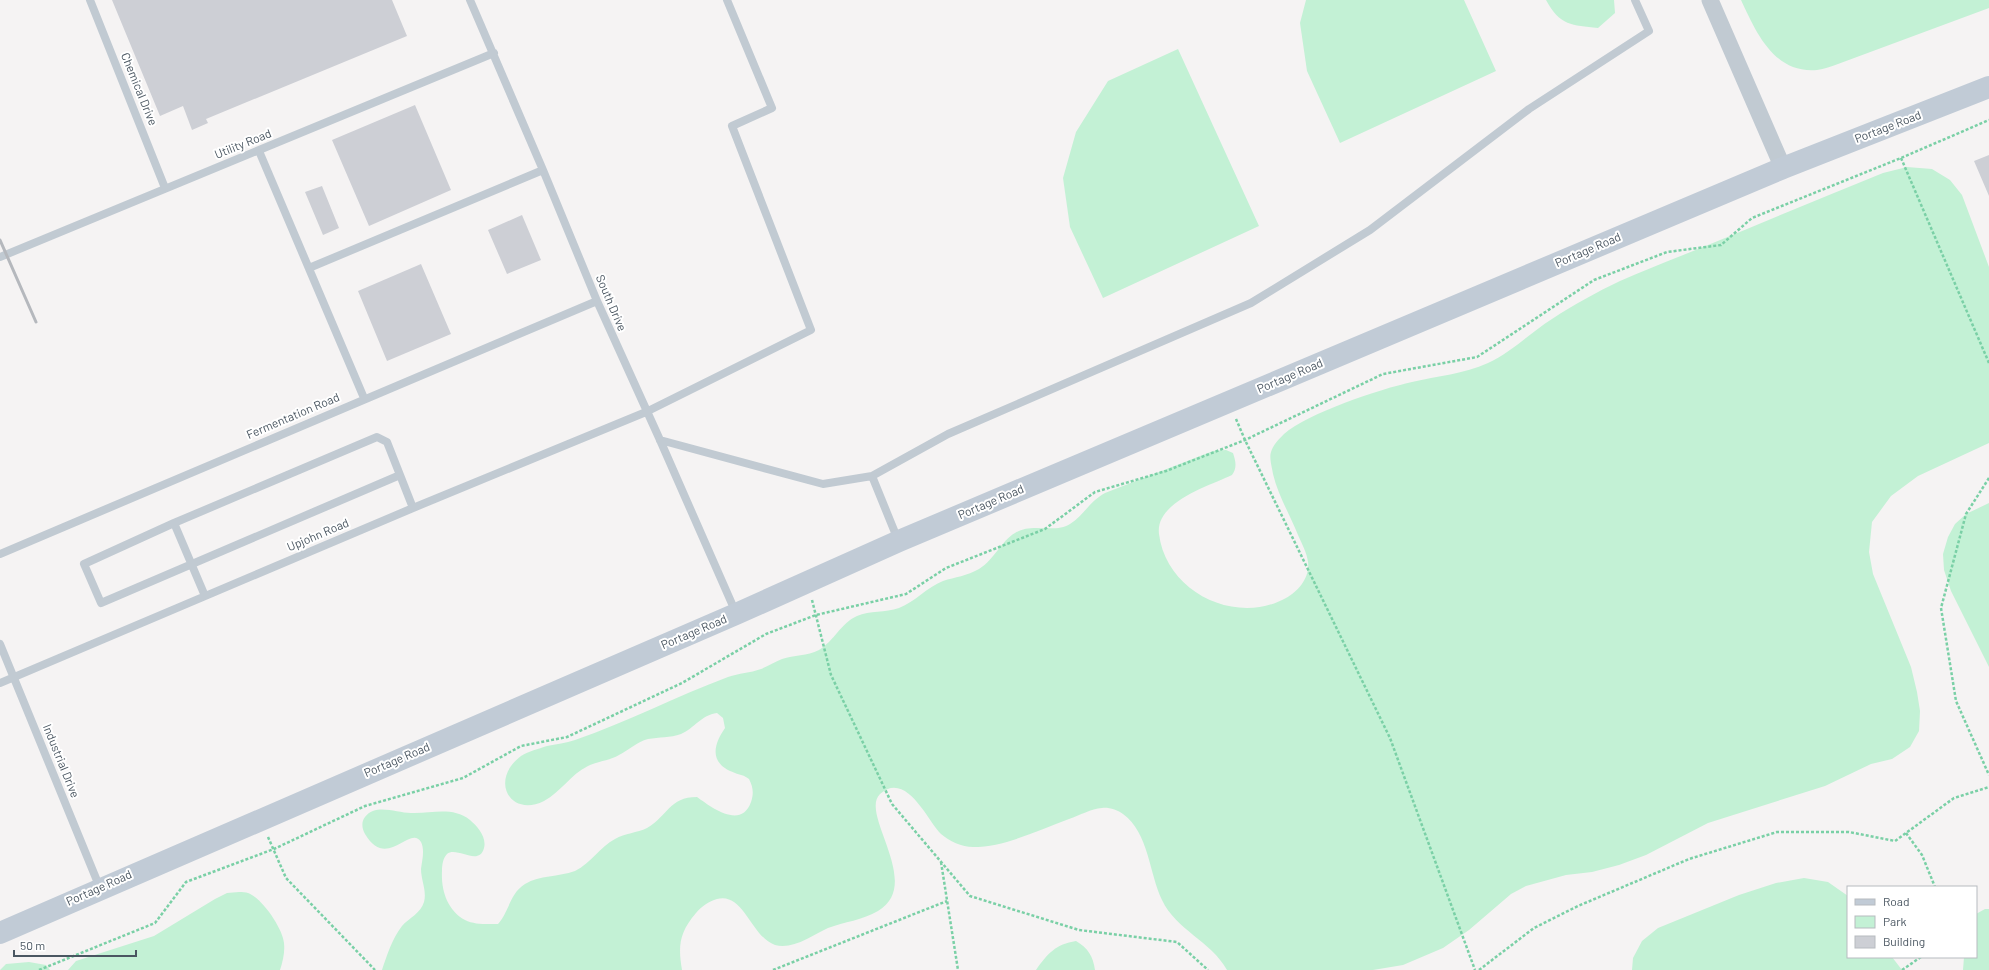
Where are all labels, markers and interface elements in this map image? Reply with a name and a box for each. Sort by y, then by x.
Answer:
street label: Chemical Drive [119,50,161,127]
street label: Portage Road [1852,107,1923,145]
street label: Utility Road [212,125,273,161]
street label: Portage Road [1553,229,1623,269]
street label: South Drive [594,272,630,333]
street label: Portage Road [1255,355,1325,395]
street label: Fermentation Road [244,389,341,441]
street label: Portage Road [956,481,1026,521]
street label: Upjohn Road [285,515,351,553]
street label: Portage Road [659,611,729,651]
street label: Industrial Drive [41,722,83,799]
street label: Portage Road [362,739,432,779]
street label: Portage Road [64,866,134,908]
legend [1847,886,1977,958]
text: Road [1883,894,1910,908]
text: Park [1883,914,1907,928]
scale bar [14,932,136,958]
text: Building [1883,934,1925,948]
text: 50 m [20,938,45,952]

